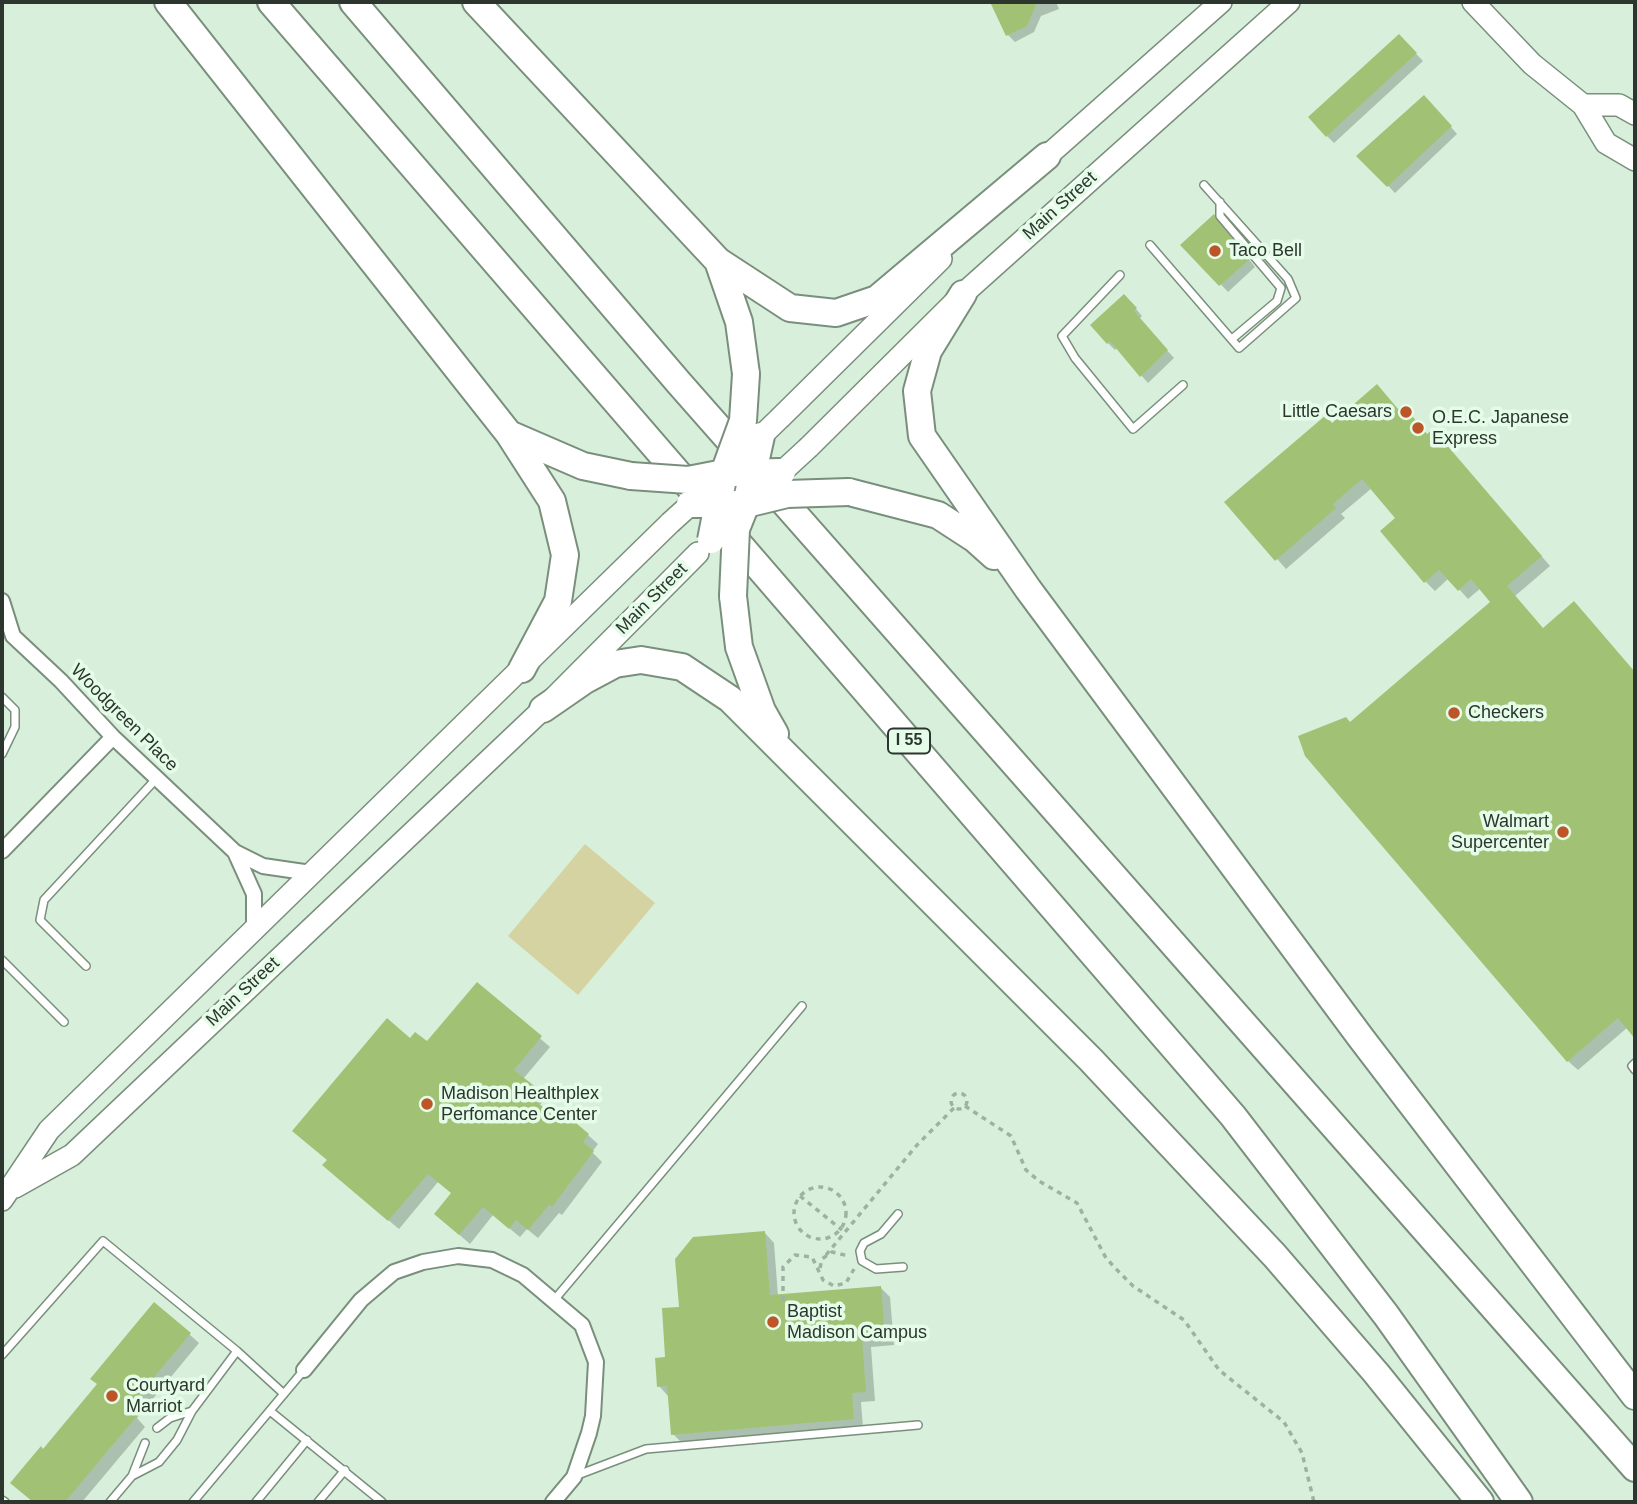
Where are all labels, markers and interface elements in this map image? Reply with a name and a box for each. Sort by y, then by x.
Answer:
street label: Main Street [1019,167,1101,245]
place label: Taco Bell [1229,240,1302,262]
marker: Taco Bell [1207,243,1223,259]
place label: Little Caesars [1282,401,1392,423]
marker: Little Caesars [1398,404,1414,420]
place label: O.E.C. Japanese Express [1432,407,1569,450]
marker: O.E.C. Japanese Express [1410,420,1426,436]
street label: Main Street [612,559,692,639]
street label: Woodgreen Place [66,660,182,776]
place label: Checkers [1468,702,1544,724]
marker: Checkers [1446,705,1462,721]
road number: I 55 [888,728,930,754]
place label: Walmart Supercenter [1451,811,1549,854]
marker: Walmart Supercenter [1555,824,1571,840]
street label: Main Street [202,953,284,1031]
place label: Madison Healthplex Perfomance Center [441,1083,599,1126]
marker: Madison Healthplex Perfomance Center [419,1096,435,1112]
place label: Baptist Madison Campus [787,1301,927,1344]
marker: Baptist Madison Campus [765,1314,781,1330]
place label: Courtyard Marriot [126,1375,205,1418]
marker: Courtyard Marriot [104,1388,120,1404]

